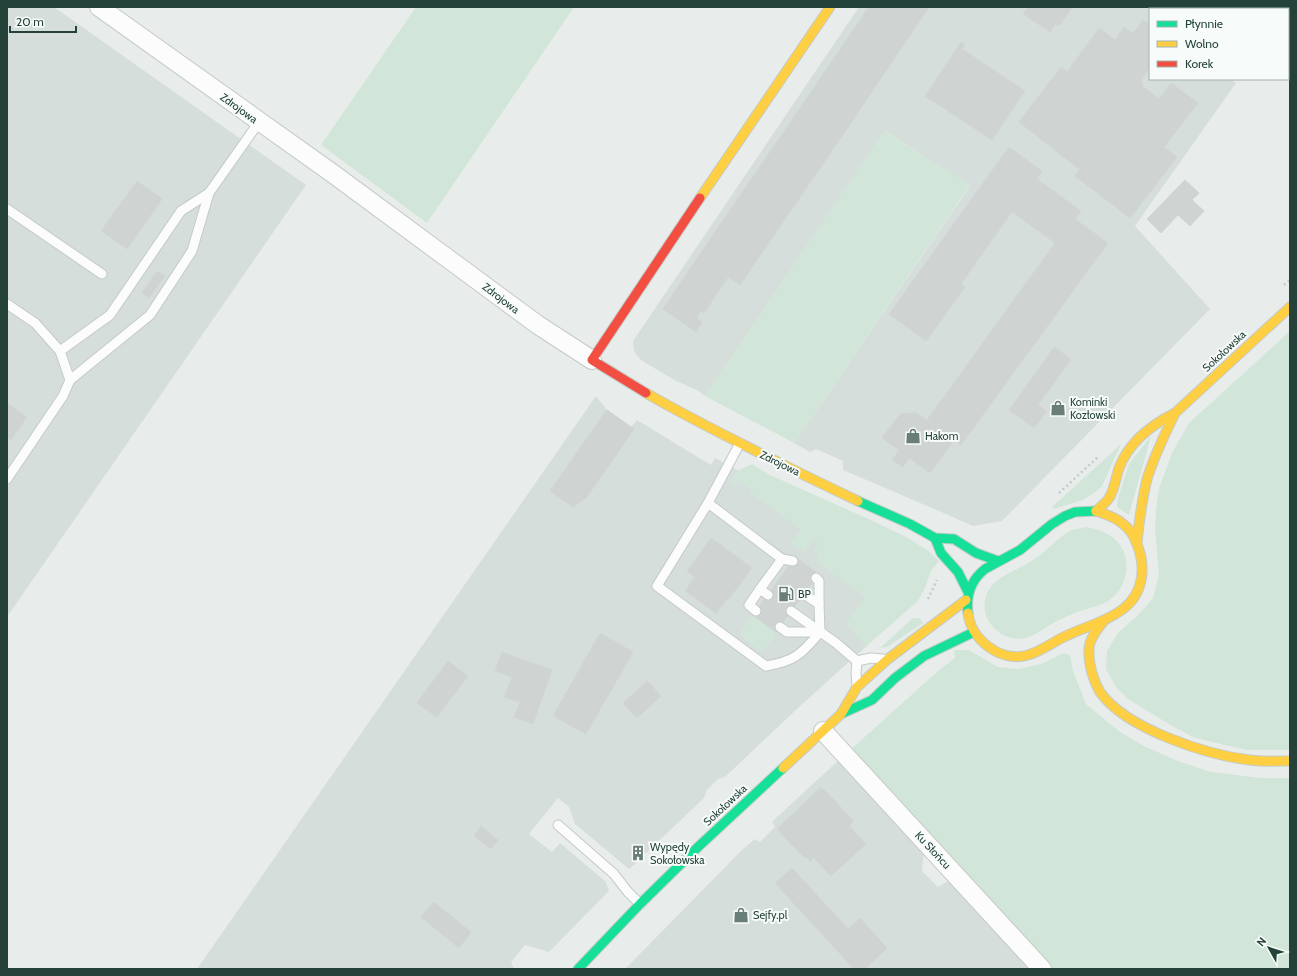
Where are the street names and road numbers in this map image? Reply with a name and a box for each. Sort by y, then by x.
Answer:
street label: Zdrojowa [218,90,261,127]
street label: Zdrojowa [480,280,523,317]
street label: Sokołowska [1199,327,1249,375]
street label: Zdrojowa [758,447,803,479]
street label: Sokołowska [700,781,750,829]
street label: Ku Słońcu [912,828,954,872]

